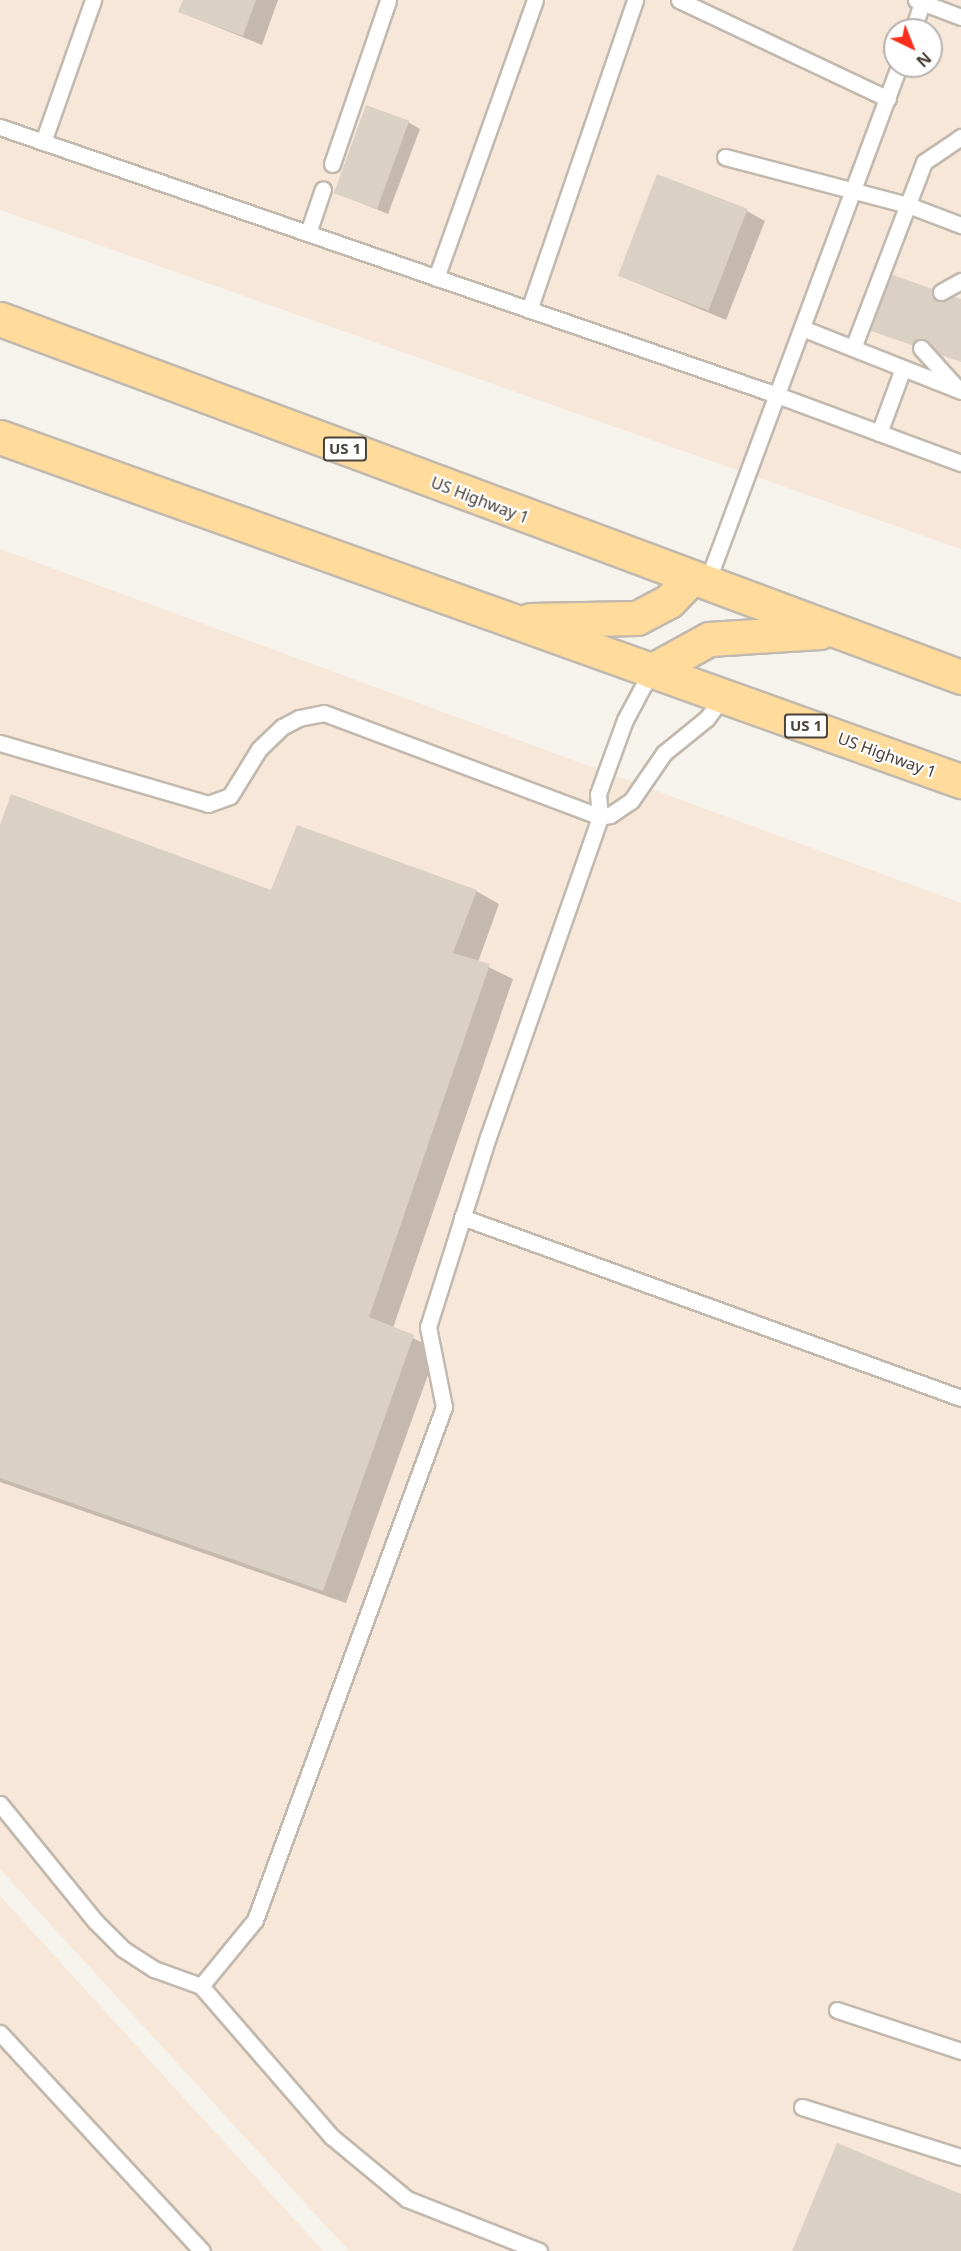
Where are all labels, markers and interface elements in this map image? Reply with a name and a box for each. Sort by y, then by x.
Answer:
north arrow [883,18,943,78]
text: N [912,47,936,72]
road number: US 1 [322,437,368,461]
street label: US Highway 1 [428,473,532,527]
road number: US 1 [784,714,828,738]
street label: US Highway 1 [835,728,939,782]

